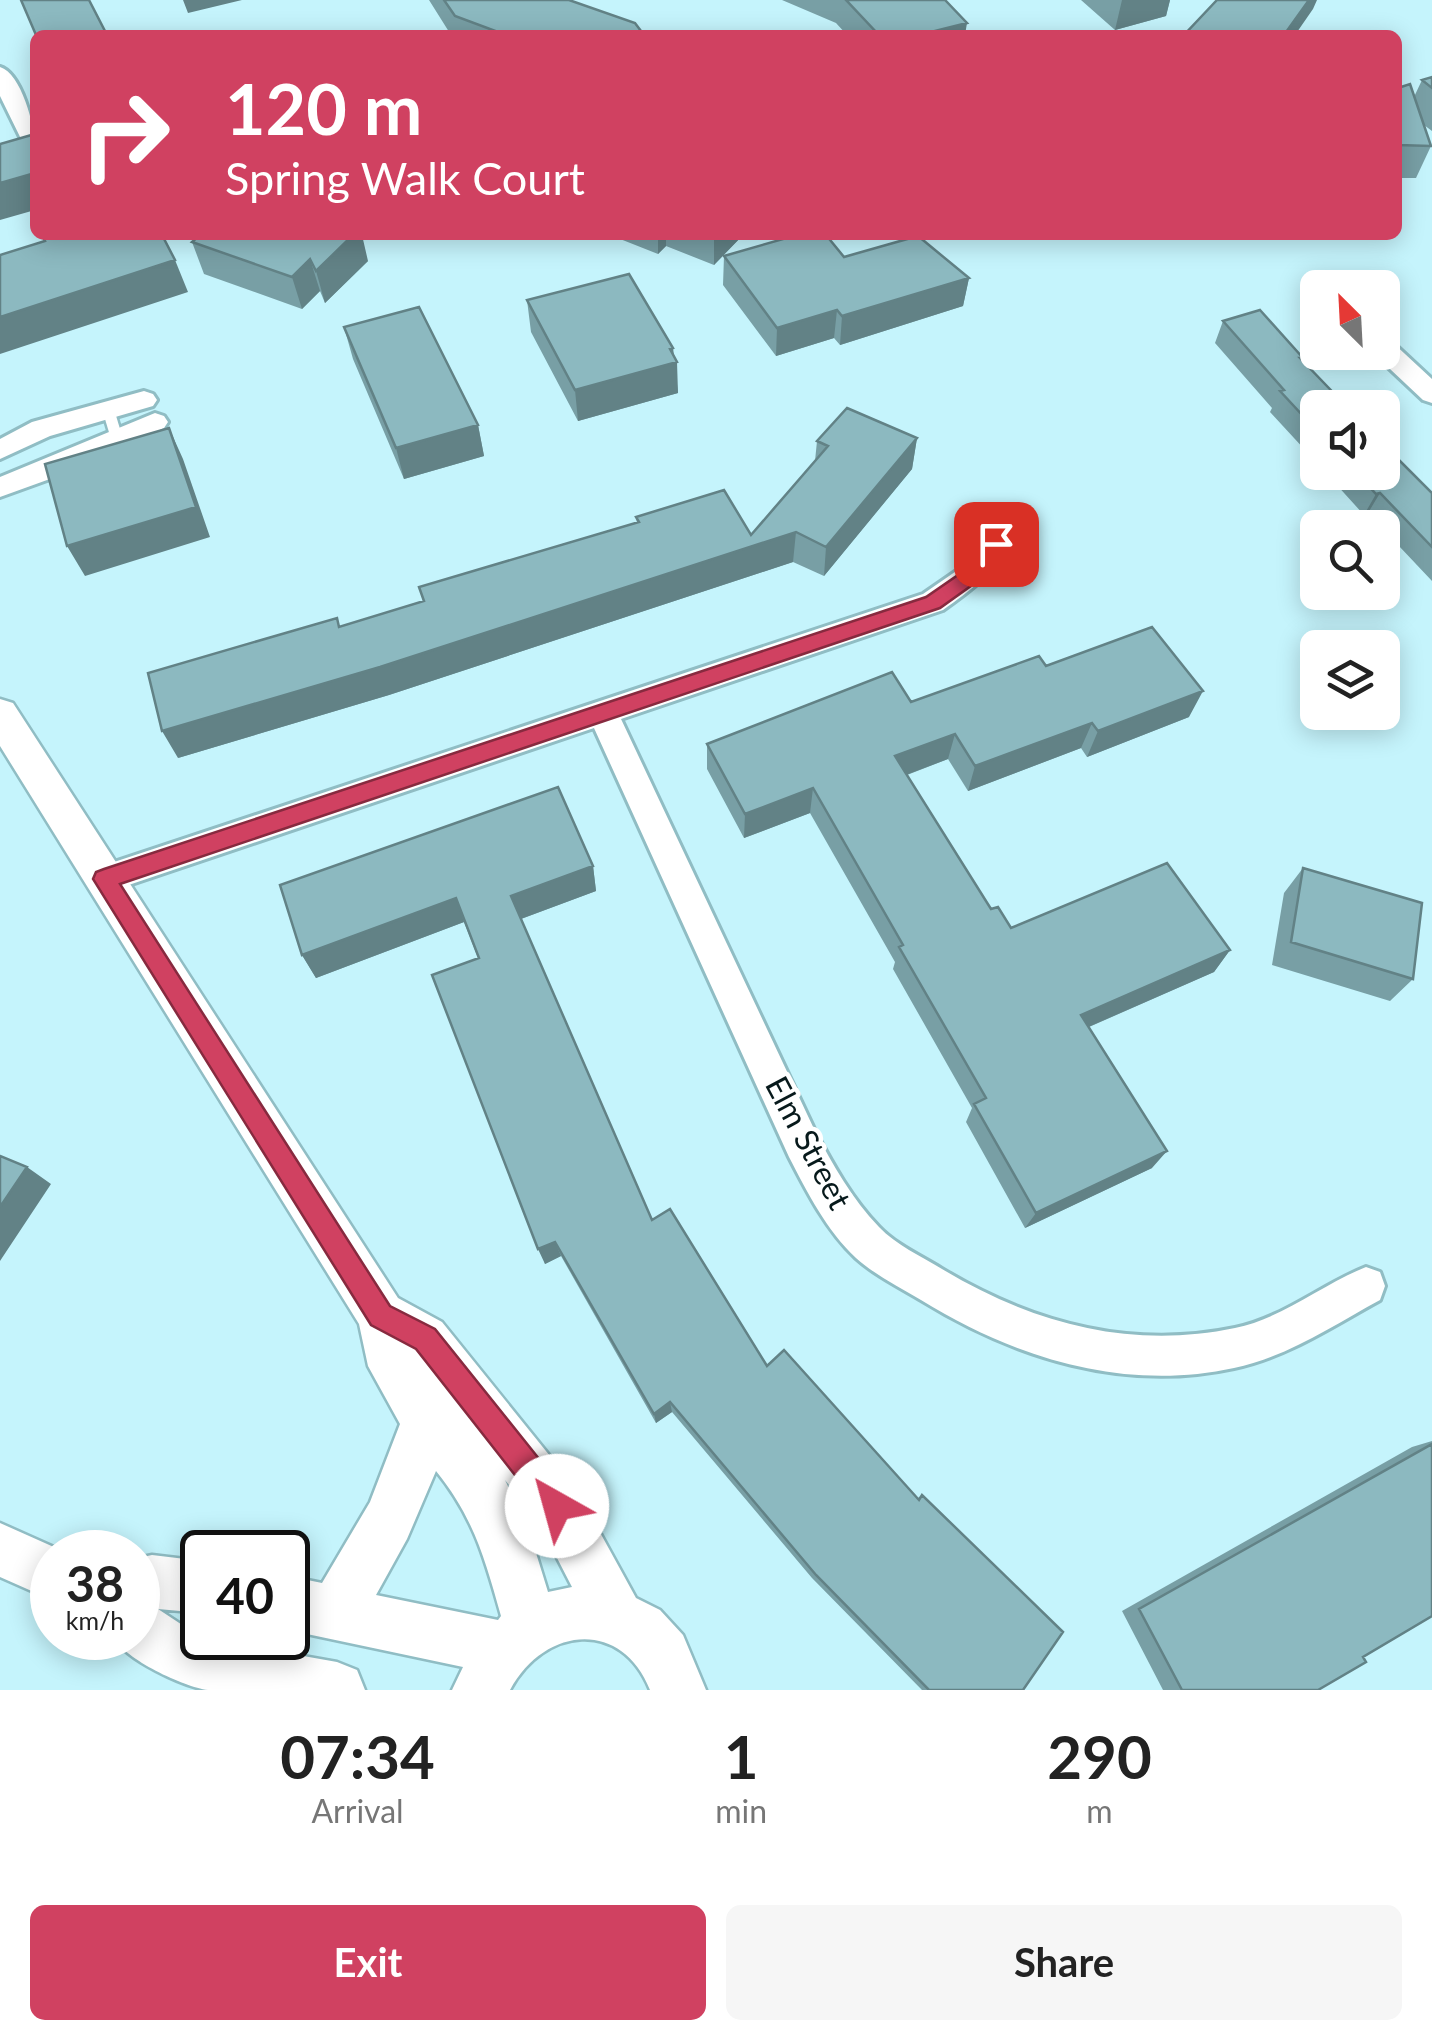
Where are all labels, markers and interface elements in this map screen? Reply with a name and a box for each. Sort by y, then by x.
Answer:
text: 120 m [225,66,422,150]
icon: right [60,70,190,200]
text: Spring Walk Court [225,151,585,205]
north arrow [1300,270,1400,370]
map controls [1300,270,1400,730]
button: sound [1300,390,1400,490]
pin [954,502,1039,587]
button: search [1300,510,1400,610]
icon: arrive [969,517,1024,572]
button: layers [1300,630,1400,730]
street label: Elm Street [758,1069,861,1216]
position arrow [505,1454,609,1558]
speed limit sign: 40 [180,1530,310,1660]
text: 38 [66,1553,124,1613]
text: km/h [66,1605,124,1635]
text: 07:34 [280,1720,435,1792]
text: 1 [724,1720,759,1792]
text: 290 [1047,1720,1152,1792]
text: Arrival [311,1791,404,1830]
text: min [715,1791,767,1830]
text: m [1086,1791,1113,1830]
button: Exit [30,1905,706,2020]
button: Share [726,1905,1402,2020]

